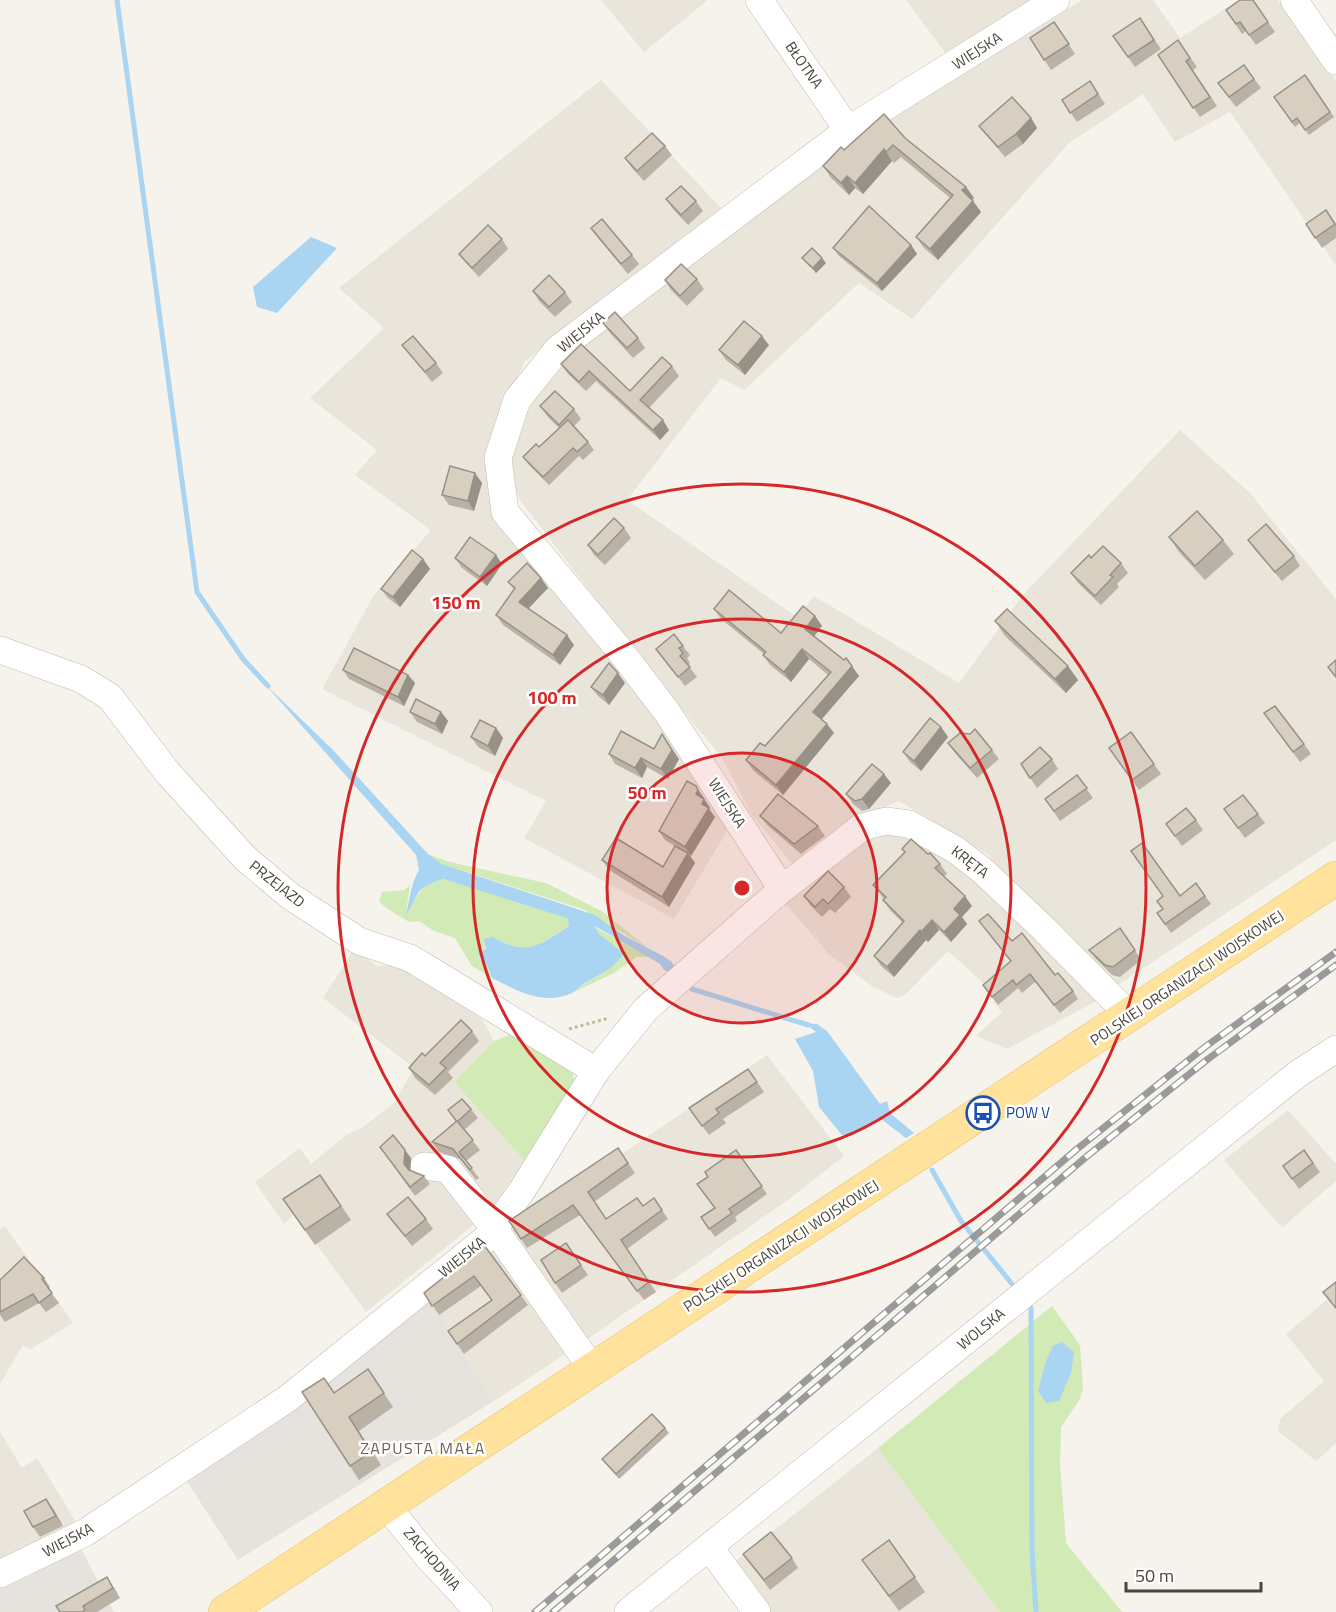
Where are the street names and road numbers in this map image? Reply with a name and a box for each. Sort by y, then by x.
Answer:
street label: WIEJSKA [947,26,1006,75]
street label: BŁOTNA [780,37,829,93]
street label: WIEJSKA [552,305,609,358]
street label: WIEJSKA [703,773,752,832]
street label: KRĘTA [947,840,994,884]
street label: PRZEJAZD [244,854,310,913]
street label: POLSKIEJ ORGANIZACJI WOJSKOWEJ [1085,904,1288,1051]
street label: POLSKIEJ ORGANIZACJI WOJSKOWEJ [678,1174,883,1318]
street label: WIEJSKA [433,1230,490,1283]
street label: WOLSKA [952,1302,1010,1355]
street label: WIEJSKA [38,1516,98,1563]
street label: ZACHODNIA [398,1522,466,1595]

